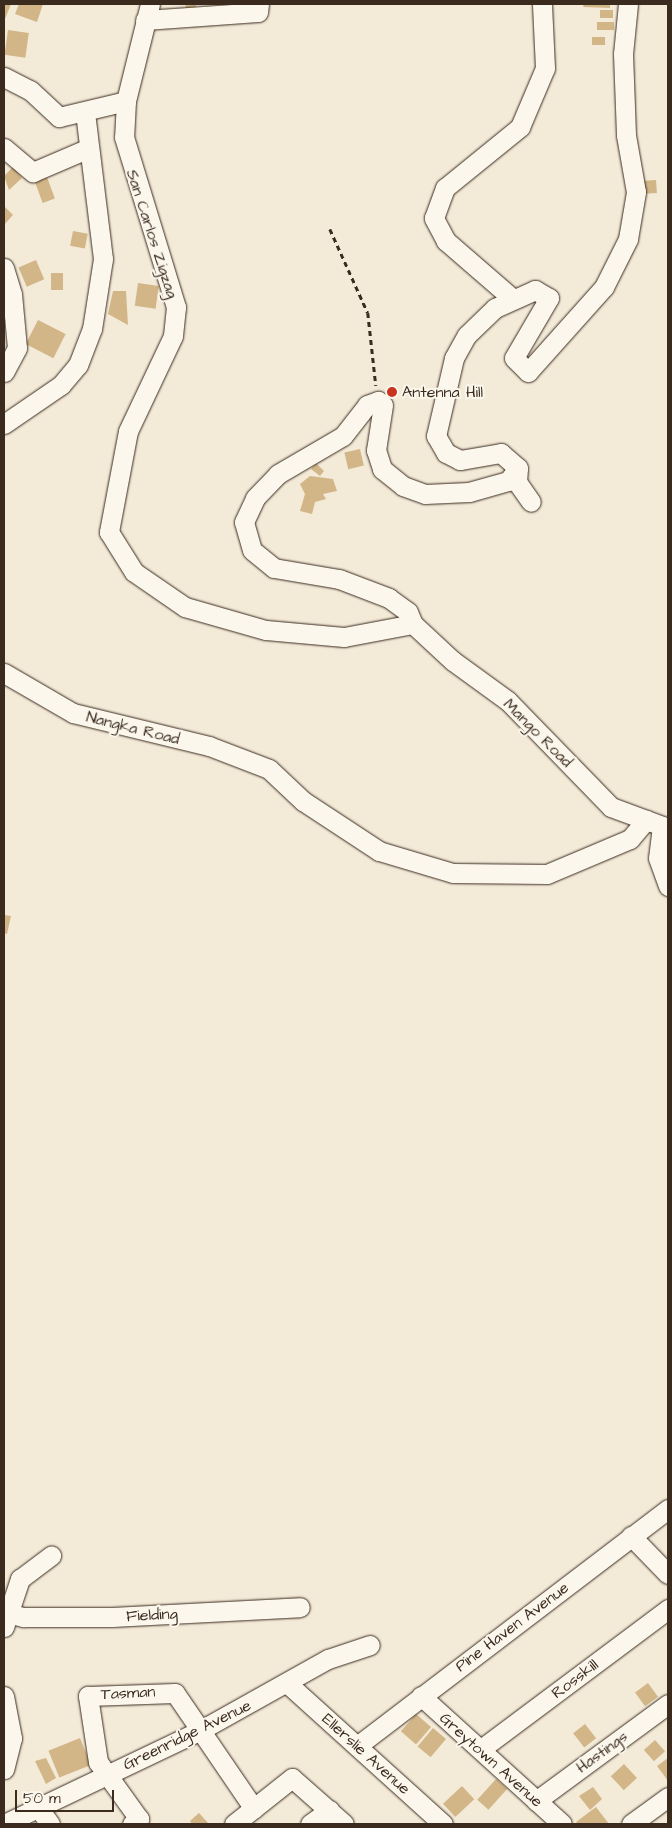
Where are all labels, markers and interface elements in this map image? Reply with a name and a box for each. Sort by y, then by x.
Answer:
street label: San Carlos Zigzag [122,167,182,301]
place label: Antenna Hill [402,382,483,402]
marker: Antenna Hill [386,386,398,398]
street label: Mango Road [499,694,577,772]
street label: Nangka Road [84,707,182,749]
street label: Pine Haven Avenue [452,1578,572,1676]
street label: Fielding [126,1604,178,1626]
street label: Rosskill [548,1655,602,1703]
street label: Tasman [100,1682,156,1704]
street label: Greenridge Avenue [120,1696,254,1774]
street label: Ellerslie Avenue [318,1709,414,1799]
street label: Greytown Avenue [435,1709,547,1811]
street label: Hastings [572,1727,632,1777]
scale bar [18,1780,116,1812]
text: 50 m [23,1788,61,1809]

